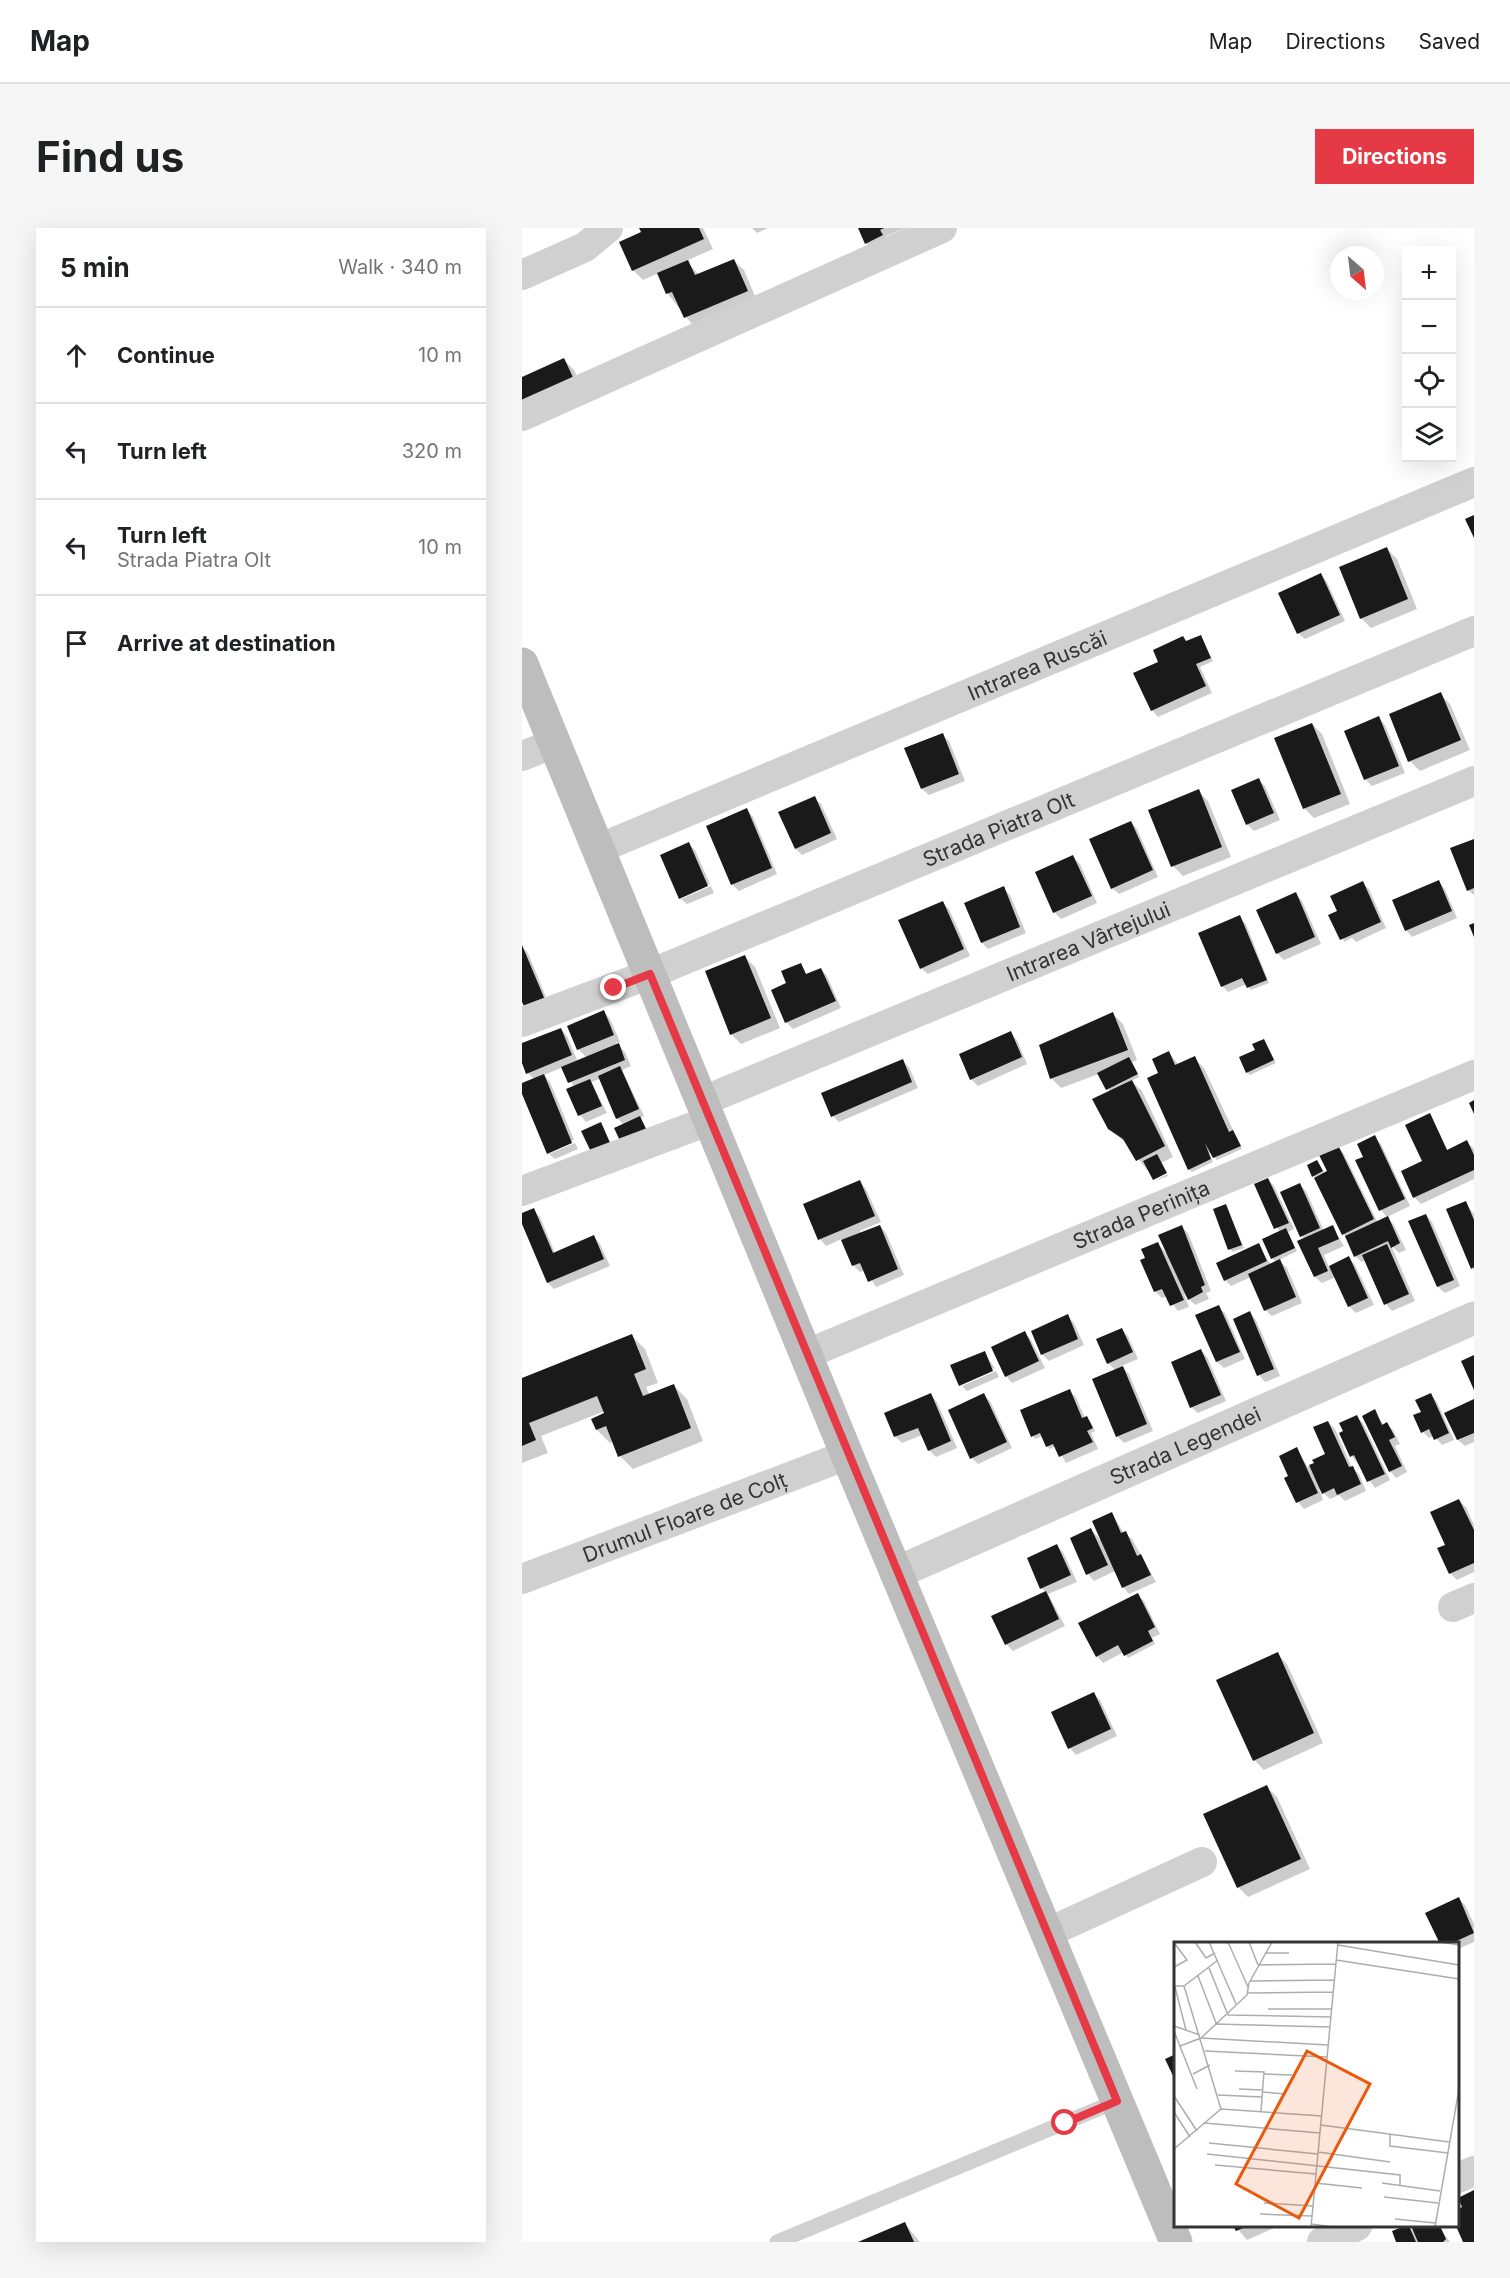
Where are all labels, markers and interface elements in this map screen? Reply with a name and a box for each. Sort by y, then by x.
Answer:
text: Map [30,24,90,58]
text: Map [1209,29,1252,54]
text: Directions [1285,29,1386,54]
text: Saved [1419,29,1480,54]
button: Directions [1315,129,1474,184]
text: Find us [36,131,184,182]
north arrow [1330,246,1384,300]
map controls [1402,246,1456,462]
button: + [1402,246,1456,300]
text: 5 min [60,252,130,283]
text: Walk · 340 m [338,255,462,279]
button: − [1402,300,1456,354]
icon: ahead [60,339,93,372]
text: Continue [117,342,215,368]
text: 10 m [418,343,462,367]
button: locate [1402,354,1456,408]
button: layers [1402,408,1456,462]
icon: left [60,435,93,468]
text: Turn left [117,438,207,464]
text: 320 m [402,439,462,463]
text: Turn left [117,522,207,548]
icon: left [60,531,93,564]
text: 10 m [418,535,462,559]
text: Strada Piatra Olt [117,548,271,572]
street label: Intrarea Ruscăi [964,625,1110,705]
icon: arrive [60,627,93,660]
text: Arrive at destination [117,630,336,656]
street label: Strada Piatra Olt [919,786,1078,872]
street label: Intrarea Vârtejului [1003,896,1174,986]
route end [600,974,626,1000]
street label: Strada Perinița [1069,1175,1213,1254]
street label: Strada Legendei [1106,1401,1265,1490]
street label: Drumul Floare de Colț [579,1467,790,1567]
inset map [1174,1942,1459,2227]
route start [1051,2109,1077,2135]

